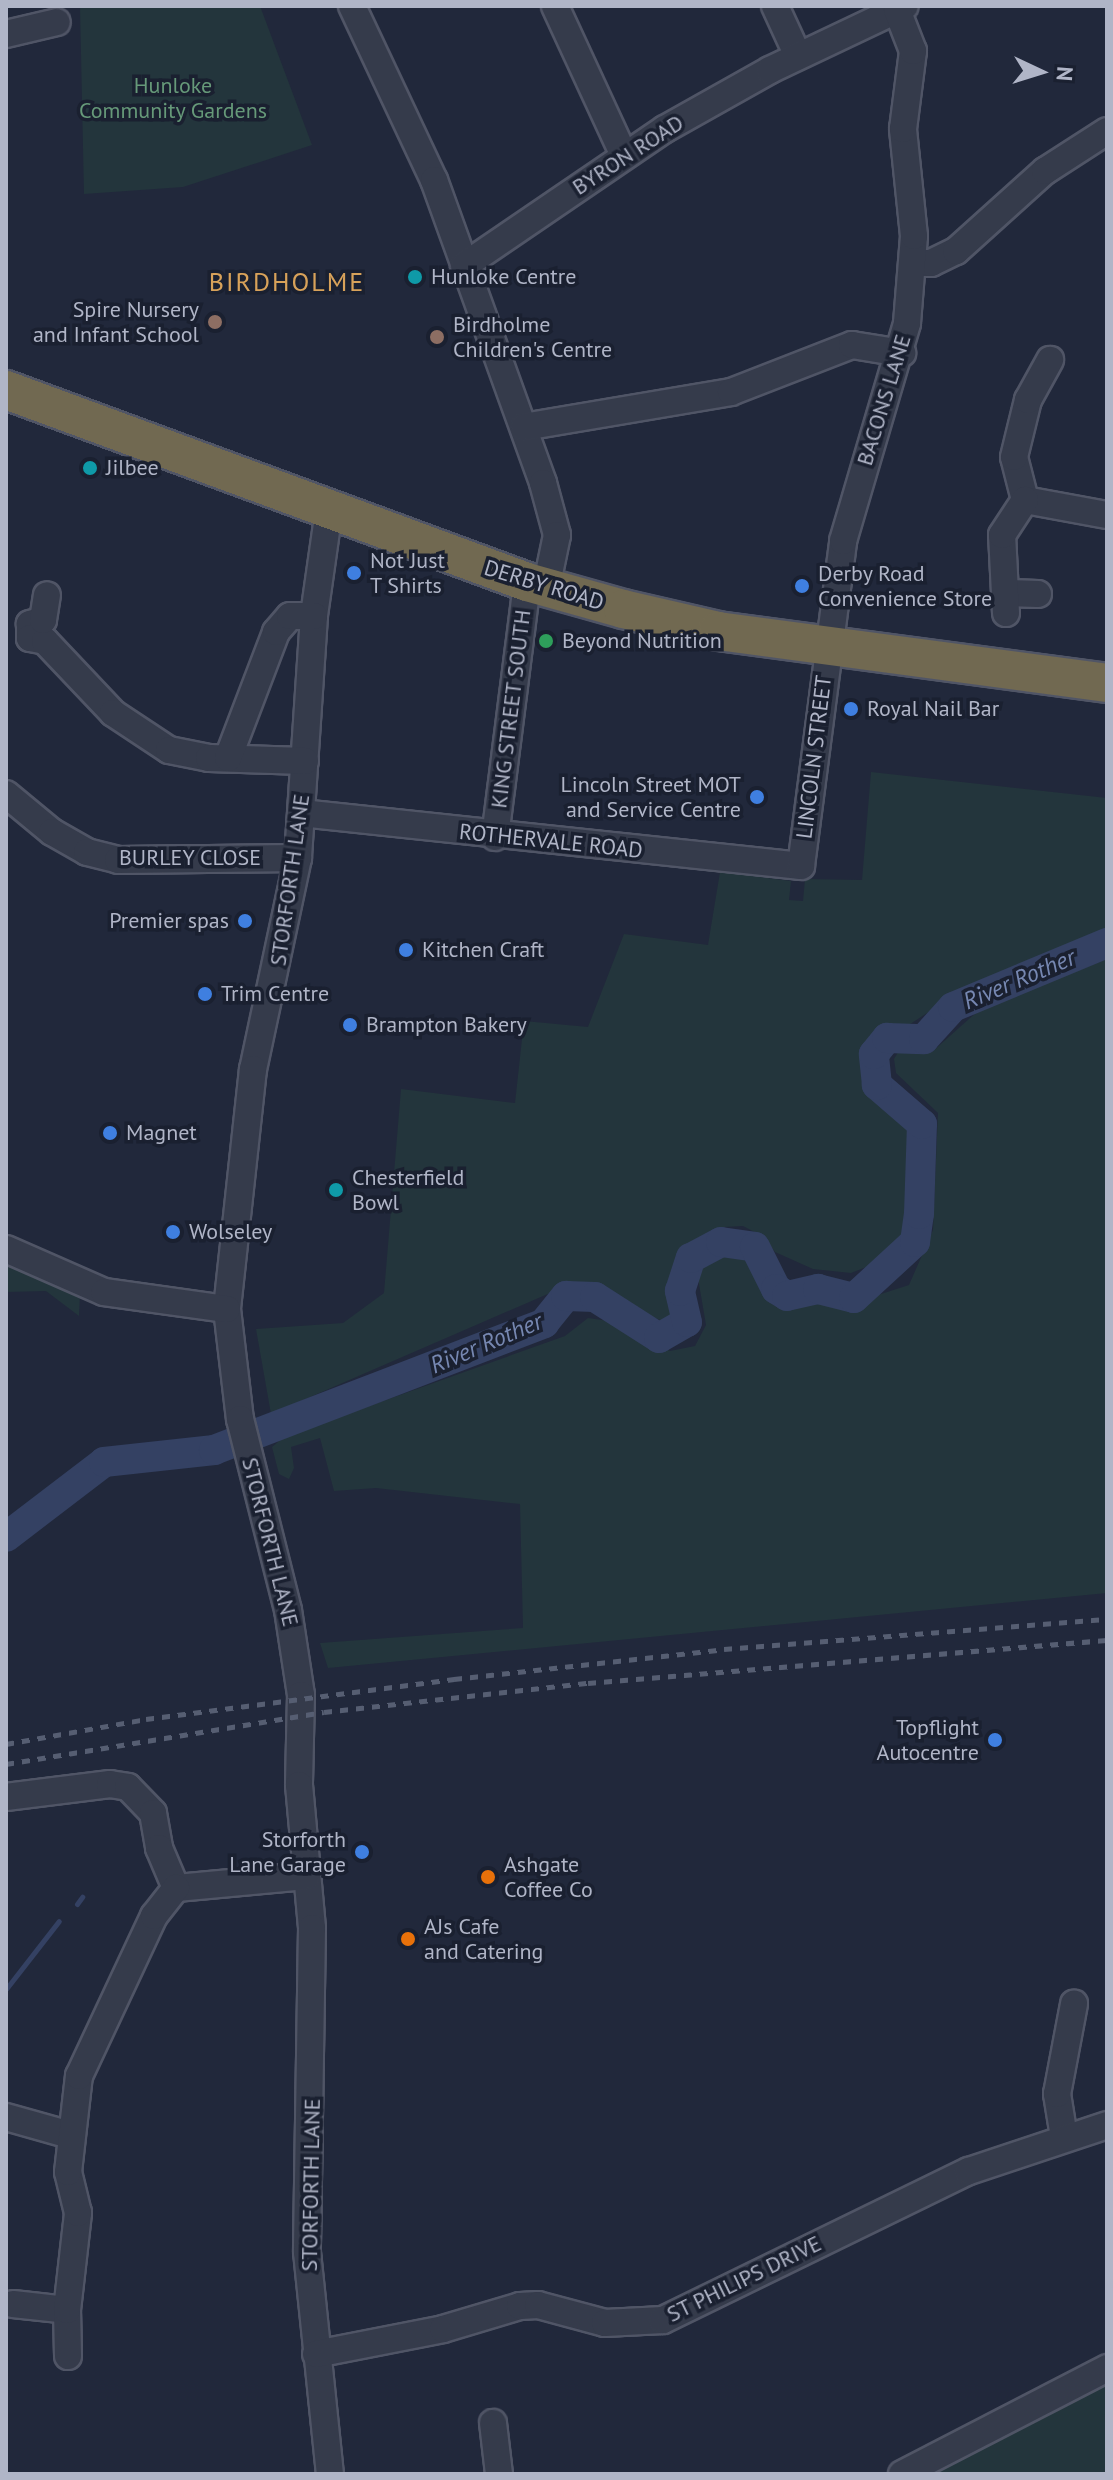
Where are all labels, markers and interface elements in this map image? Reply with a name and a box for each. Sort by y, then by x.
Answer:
north arrow [1001,32,1081,112]
text: N [1050,65,1079,82]
park label: Hunloke Community Gardens [79,72,267,124]
street label: BYRON ROAD [568,109,688,201]
place label: Hunloke Centre [431,264,576,290]
district label: BIRDHOLME [209,266,365,298]
marker: Hunloke Centre [406,268,424,286]
place label: Spire Nursery and Infant School [33,296,199,348]
place label: Birdholme Children's Centre [453,311,612,362]
marker: Spire Nursery and Infant School [206,313,224,331]
marker: Birdholme Children's Centre [428,328,446,346]
street label: BACONS LANE [852,331,916,469]
place label: Jilbee [106,455,159,481]
marker: Jilbee [81,459,99,477]
place label: Not Just T Shirts [370,547,445,598]
street label: DERBY ROAD [481,554,607,616]
place label: Derby Road Convenience Store [818,560,992,612]
marker: Not Just T Shirts [345,564,363,582]
marker: Derby Road Convenience Store [793,577,811,595]
street label: KING STREET SOUTH [486,608,536,810]
place label: Beyond Nutrition [562,628,722,654]
marker: Beyond Nutrition [537,632,555,650]
street label: LINCOLN STREET [791,674,837,840]
place label: Royal Nail Bar [867,696,999,722]
marker: Royal Nail Bar [842,700,860,718]
place label: Lincoln Street MOT and Service Centre [560,771,741,822]
marker: Lincoln Street MOT and Service Centre [748,788,766,806]
street label: STORFORTH LANE [265,793,315,967]
street label: ROTHERVALE ROAD [458,818,644,864]
street label: BURLEY CLOSE [119,845,261,871]
place label: Premier spas [109,908,229,934]
marker: Premier spas [236,912,254,930]
place label: Kitchen Craft [422,937,544,963]
marker: Kitchen Craft [397,941,415,959]
water label: River Rother [959,943,1079,1015]
place label: Trim Centre [221,981,329,1007]
marker: Trim Centre [196,985,214,1003]
place label: Brampton Bakery [366,1012,527,1038]
marker: Brampton Bakery [341,1016,359,1034]
place label: Magnet [126,1120,197,1146]
marker: Magnet [101,1124,119,1142]
place label: Chesterfield Bowl [352,1164,464,1216]
marker: Chesterfield Bowl [327,1181,345,1199]
place label: Wolseley [189,1219,272,1245]
marker: Wolseley [164,1223,182,1241]
water label: River Rother [426,1307,546,1379]
street label: STORFORTH LANE [236,1455,304,1629]
place label: Topflight Autocentre [877,1714,979,1766]
marker: Topflight Autocentre [986,1731,1004,1749]
place label: Storforth Lane Garage [229,1826,346,1878]
marker: Storforth Lane Garage [353,1843,371,1861]
place label: Ashgate Coffee Co [504,1851,593,1902]
marker: Ashgate Coffee Co [479,1868,497,1886]
place label: AJs Cafe and Catering [424,1913,543,1964]
marker: AJs Cafe and Catering [399,1930,417,1948]
street label: STORFORTH LANE [296,2098,326,2272]
street label: ST PHILIPS DRIVE [662,2230,826,2328]

